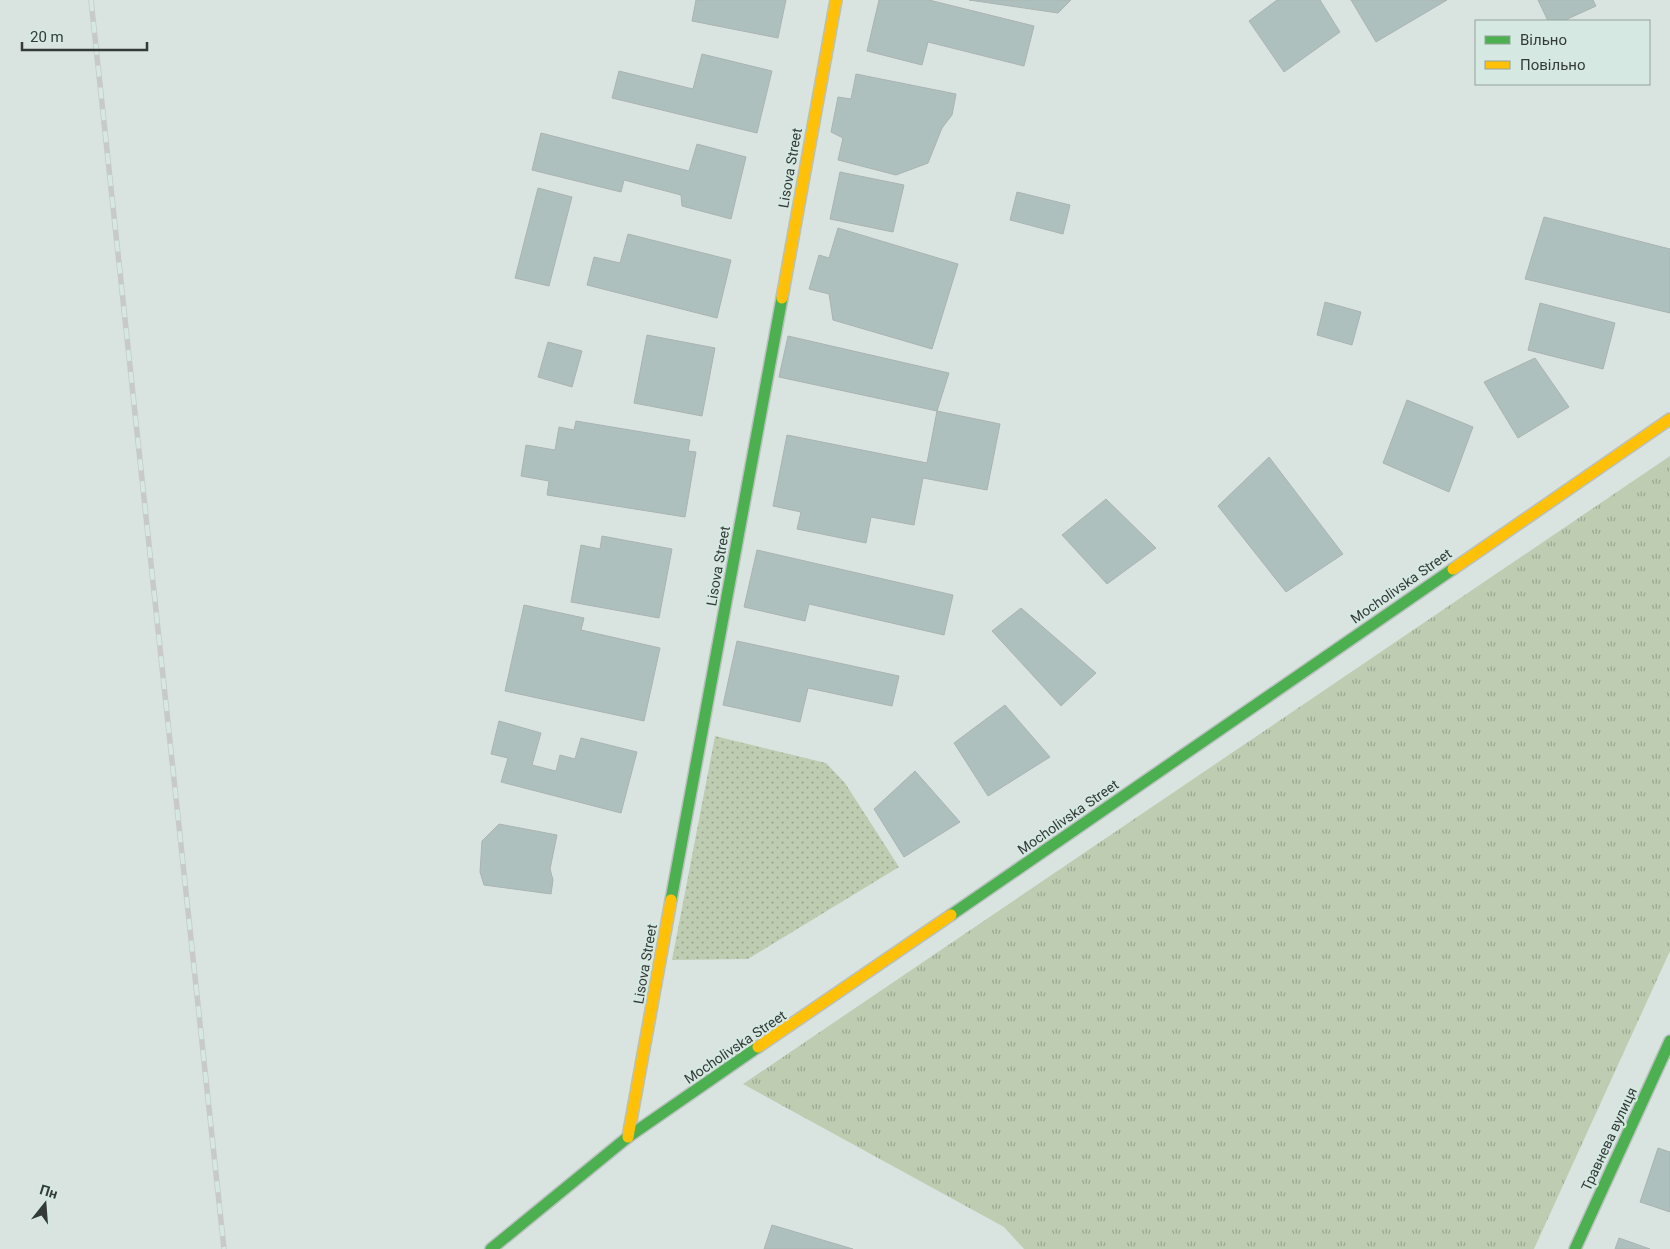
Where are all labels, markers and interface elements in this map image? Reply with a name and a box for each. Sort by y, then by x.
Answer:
scale bar [22,20,148,52]
legend [1475,20,1650,85]
text: 20 m [30,28,64,46]
text: Вільно [1520,31,1567,49]
text: Повільно [1520,56,1586,74]
street label: Lisova Street [775,126,805,209]
street label: Lisova Street [703,524,733,607]
street label: Mocholivska Street [1348,545,1455,627]
street label: Mocholivska Street [1015,776,1122,858]
street label: Lisova Street [630,922,660,1005]
street label: Mocholivska Street [681,1007,789,1087]
street label: Травнева вулиця [1578,1085,1640,1193]
north arrow [20,1179,70,1229]
text: Пн [38,1181,60,1202]

